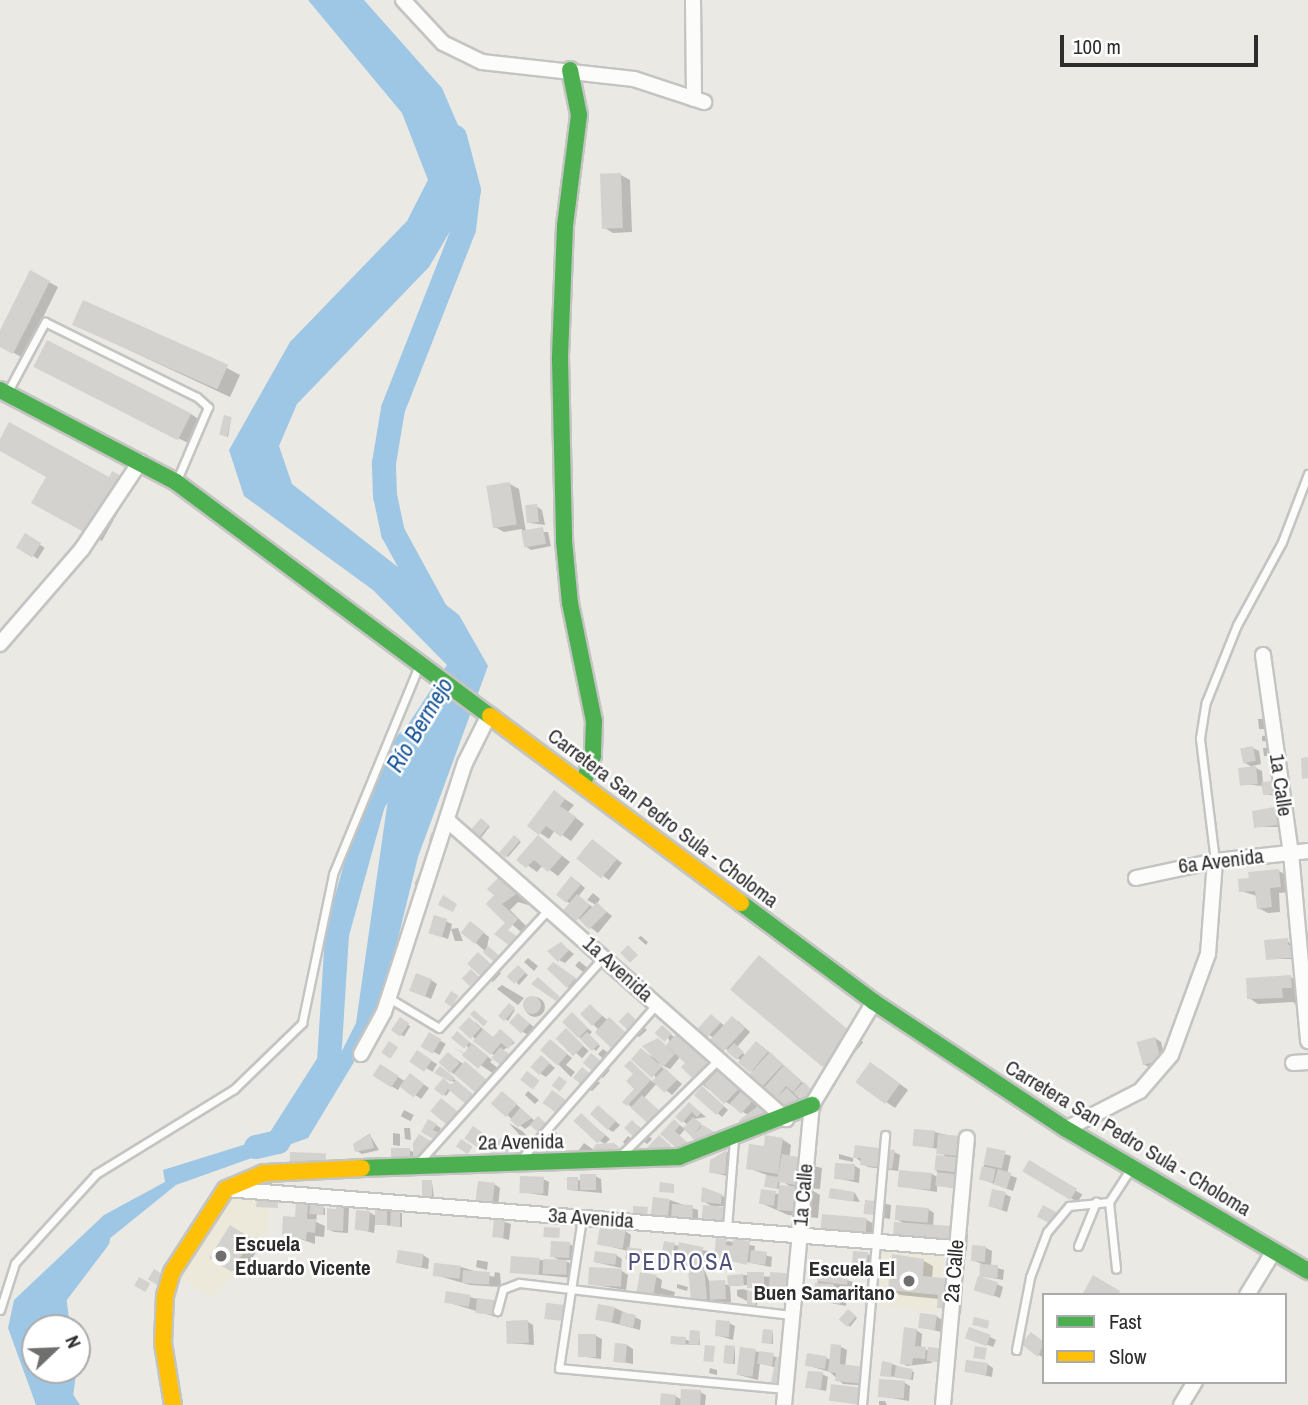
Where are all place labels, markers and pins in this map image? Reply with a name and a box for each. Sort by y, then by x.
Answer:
place label: Escuela Eduardo Vicente [235,1231,371,1281]
marker: Escuela Eduardo Vicente [213,1248,229,1264]
place label: Escuela El Buen Samaritano [753,1256,895,1306]
marker: Escuela El Buen Samaritano [901,1273,917,1289]

